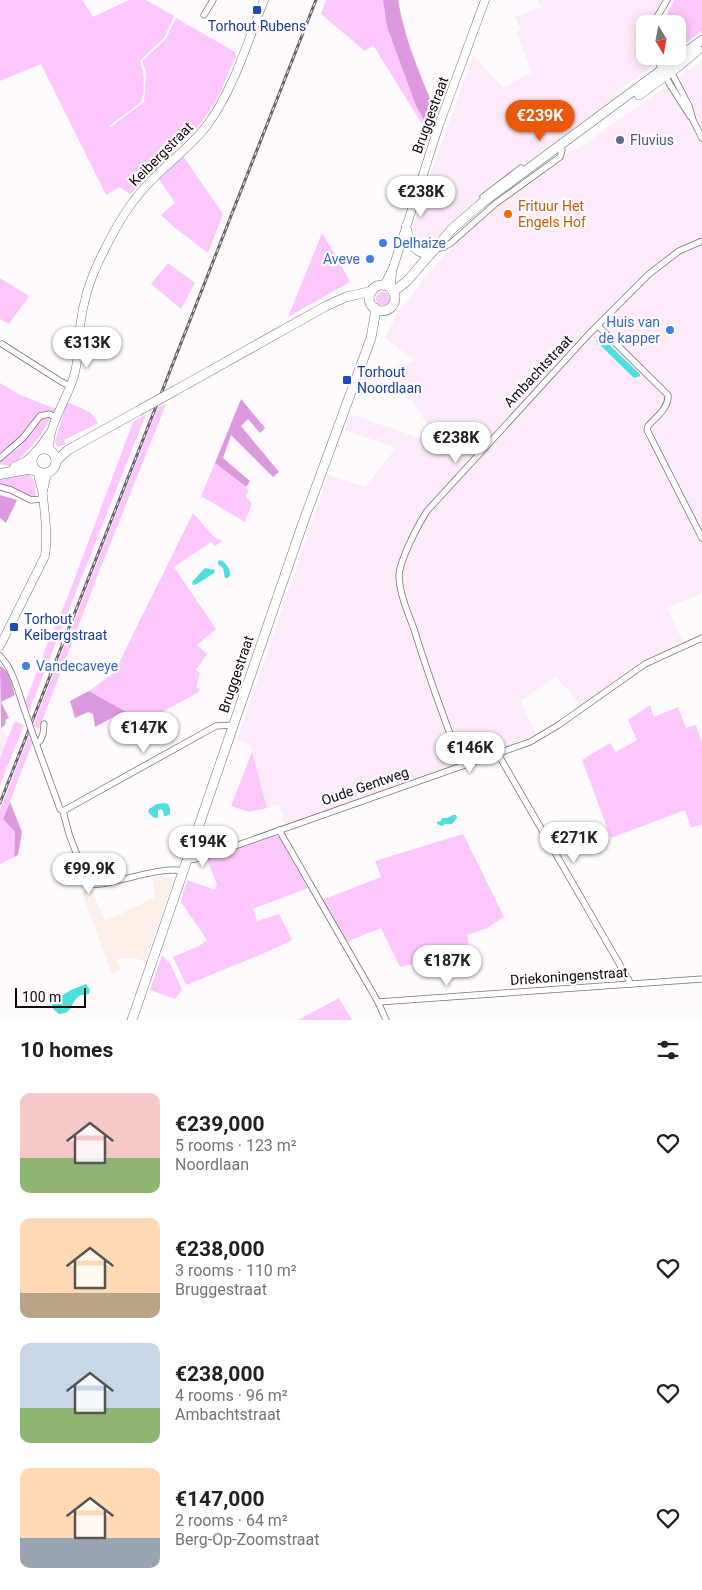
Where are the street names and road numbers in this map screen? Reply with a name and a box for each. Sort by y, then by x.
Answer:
street label: Bruggestraat [409,74,451,156]
street label: Keibergstraat [126,119,196,189]
street label: Ambachtstraat [501,331,576,410]
street label: Bruggestraat [215,633,257,715]
street label: Oude Gentweg [319,764,411,808]
street label: Driekoningenstraat [510,964,629,988]

